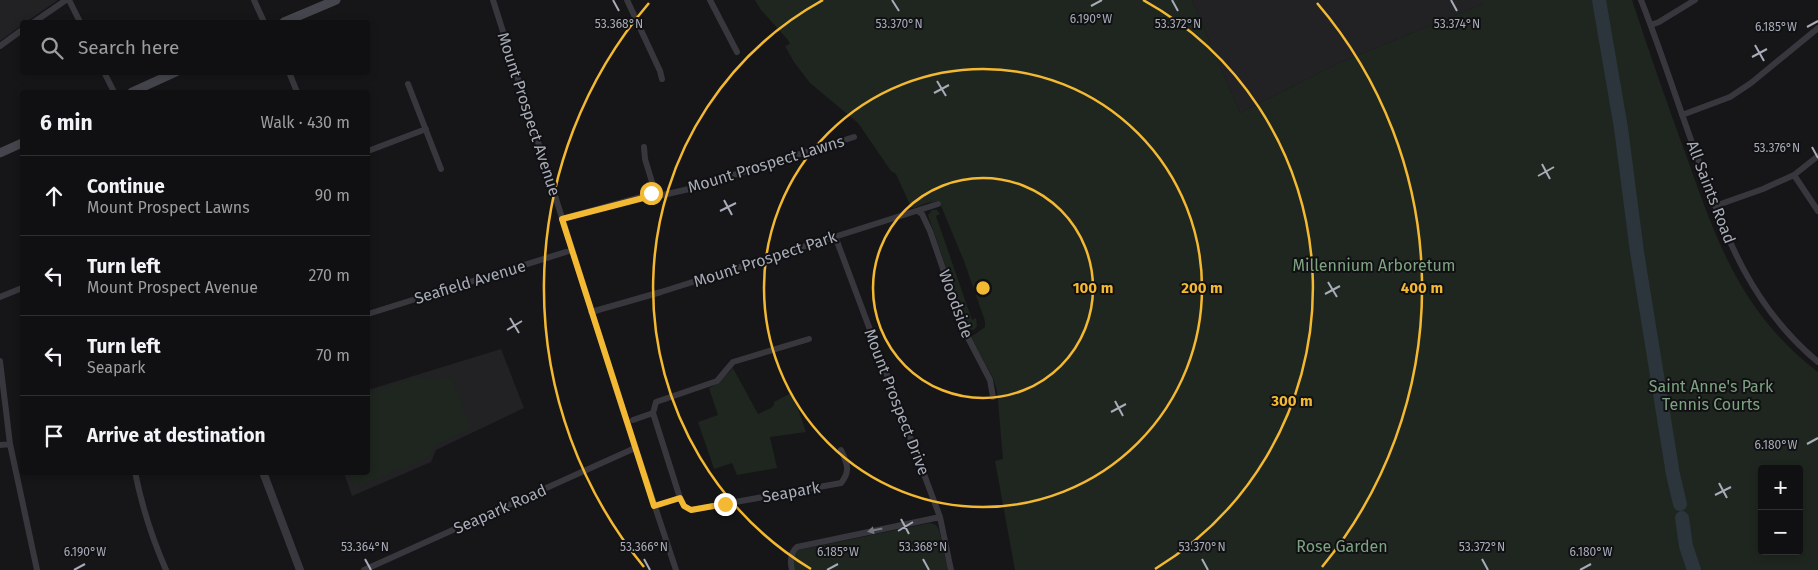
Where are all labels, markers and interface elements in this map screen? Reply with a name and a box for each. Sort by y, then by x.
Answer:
text: 6.190°W [1070,12,1112,26]
text: 53.368°N [595,17,643,31]
text: 53.370°N [875,17,923,31]
text: 53.372°N [1155,17,1201,31]
text: 53.374°N [1434,17,1480,31]
search box [20,20,370,75]
text: 6.185°W [1755,20,1797,34]
street label: Mount Prospect Avenue [494,30,564,198]
icon: search [38,34,66,62]
text: Search here [78,36,179,59]
text: 6 min [40,110,93,136]
text: Walk · 430 m [260,113,350,132]
street label: Mount Prospect Lawns [685,131,847,197]
street label: All Saints Road [1683,138,1739,246]
text: 53.376°N [1754,141,1800,155]
text: Continue [87,175,165,198]
icon: ahead [40,182,68,210]
route start [640,182,663,205]
text: 90 m [315,186,350,205]
text: Mount Prospect Lawns [87,198,250,217]
street label: Mount Prospect Park [691,227,840,291]
text: Turn left [87,255,161,278]
street label: Seafield Avenue [412,256,528,308]
park label: Millennium Arboretum [1293,256,1455,275]
icon: left [40,262,68,290]
text: 270 m [308,266,350,285]
street label: Woodside [935,267,977,341]
text: Mount Prospect Avenue [87,278,258,297]
centre of rings [974,279,992,297]
text: 100 m [1073,279,1113,297]
text: 200 m [1181,279,1223,297]
text: 400 m [1401,279,1443,297]
street label: Mount Prospect Drive [860,326,934,478]
text: Turn left [87,335,161,358]
icon: left [40,342,68,370]
text: 70 m [316,346,350,365]
text: Seapark [87,358,145,377]
park label: Saint Anne's Park Tennis Courts [1649,377,1774,414]
text: 300 m [1270,392,1313,410]
icon: arrive [40,422,68,450]
text: Arrive at destination [87,424,266,447]
text: 6.180°W [1755,438,1797,452]
map controls [1758,465,1803,555]
button: + [1758,465,1803,510]
street label: Seapark [761,477,822,506]
street label: Seapark Road [451,480,549,538]
route end [714,493,737,516]
button: − [1758,510,1803,555]
one-way arrow [866,527,882,535]
park label: Rose Garden [1296,537,1388,556]
text: 53.364°N [341,540,389,554]
text: 53.366°N [620,540,668,554]
text: 53.368°N [899,540,947,554]
text: 53.370°N [1178,540,1226,554]
text: 53.372°N [1459,540,1505,554]
text: 6.190°W [64,545,106,559]
text: 6.185°W [817,545,859,559]
text: 6.180°W [1570,545,1612,559]

